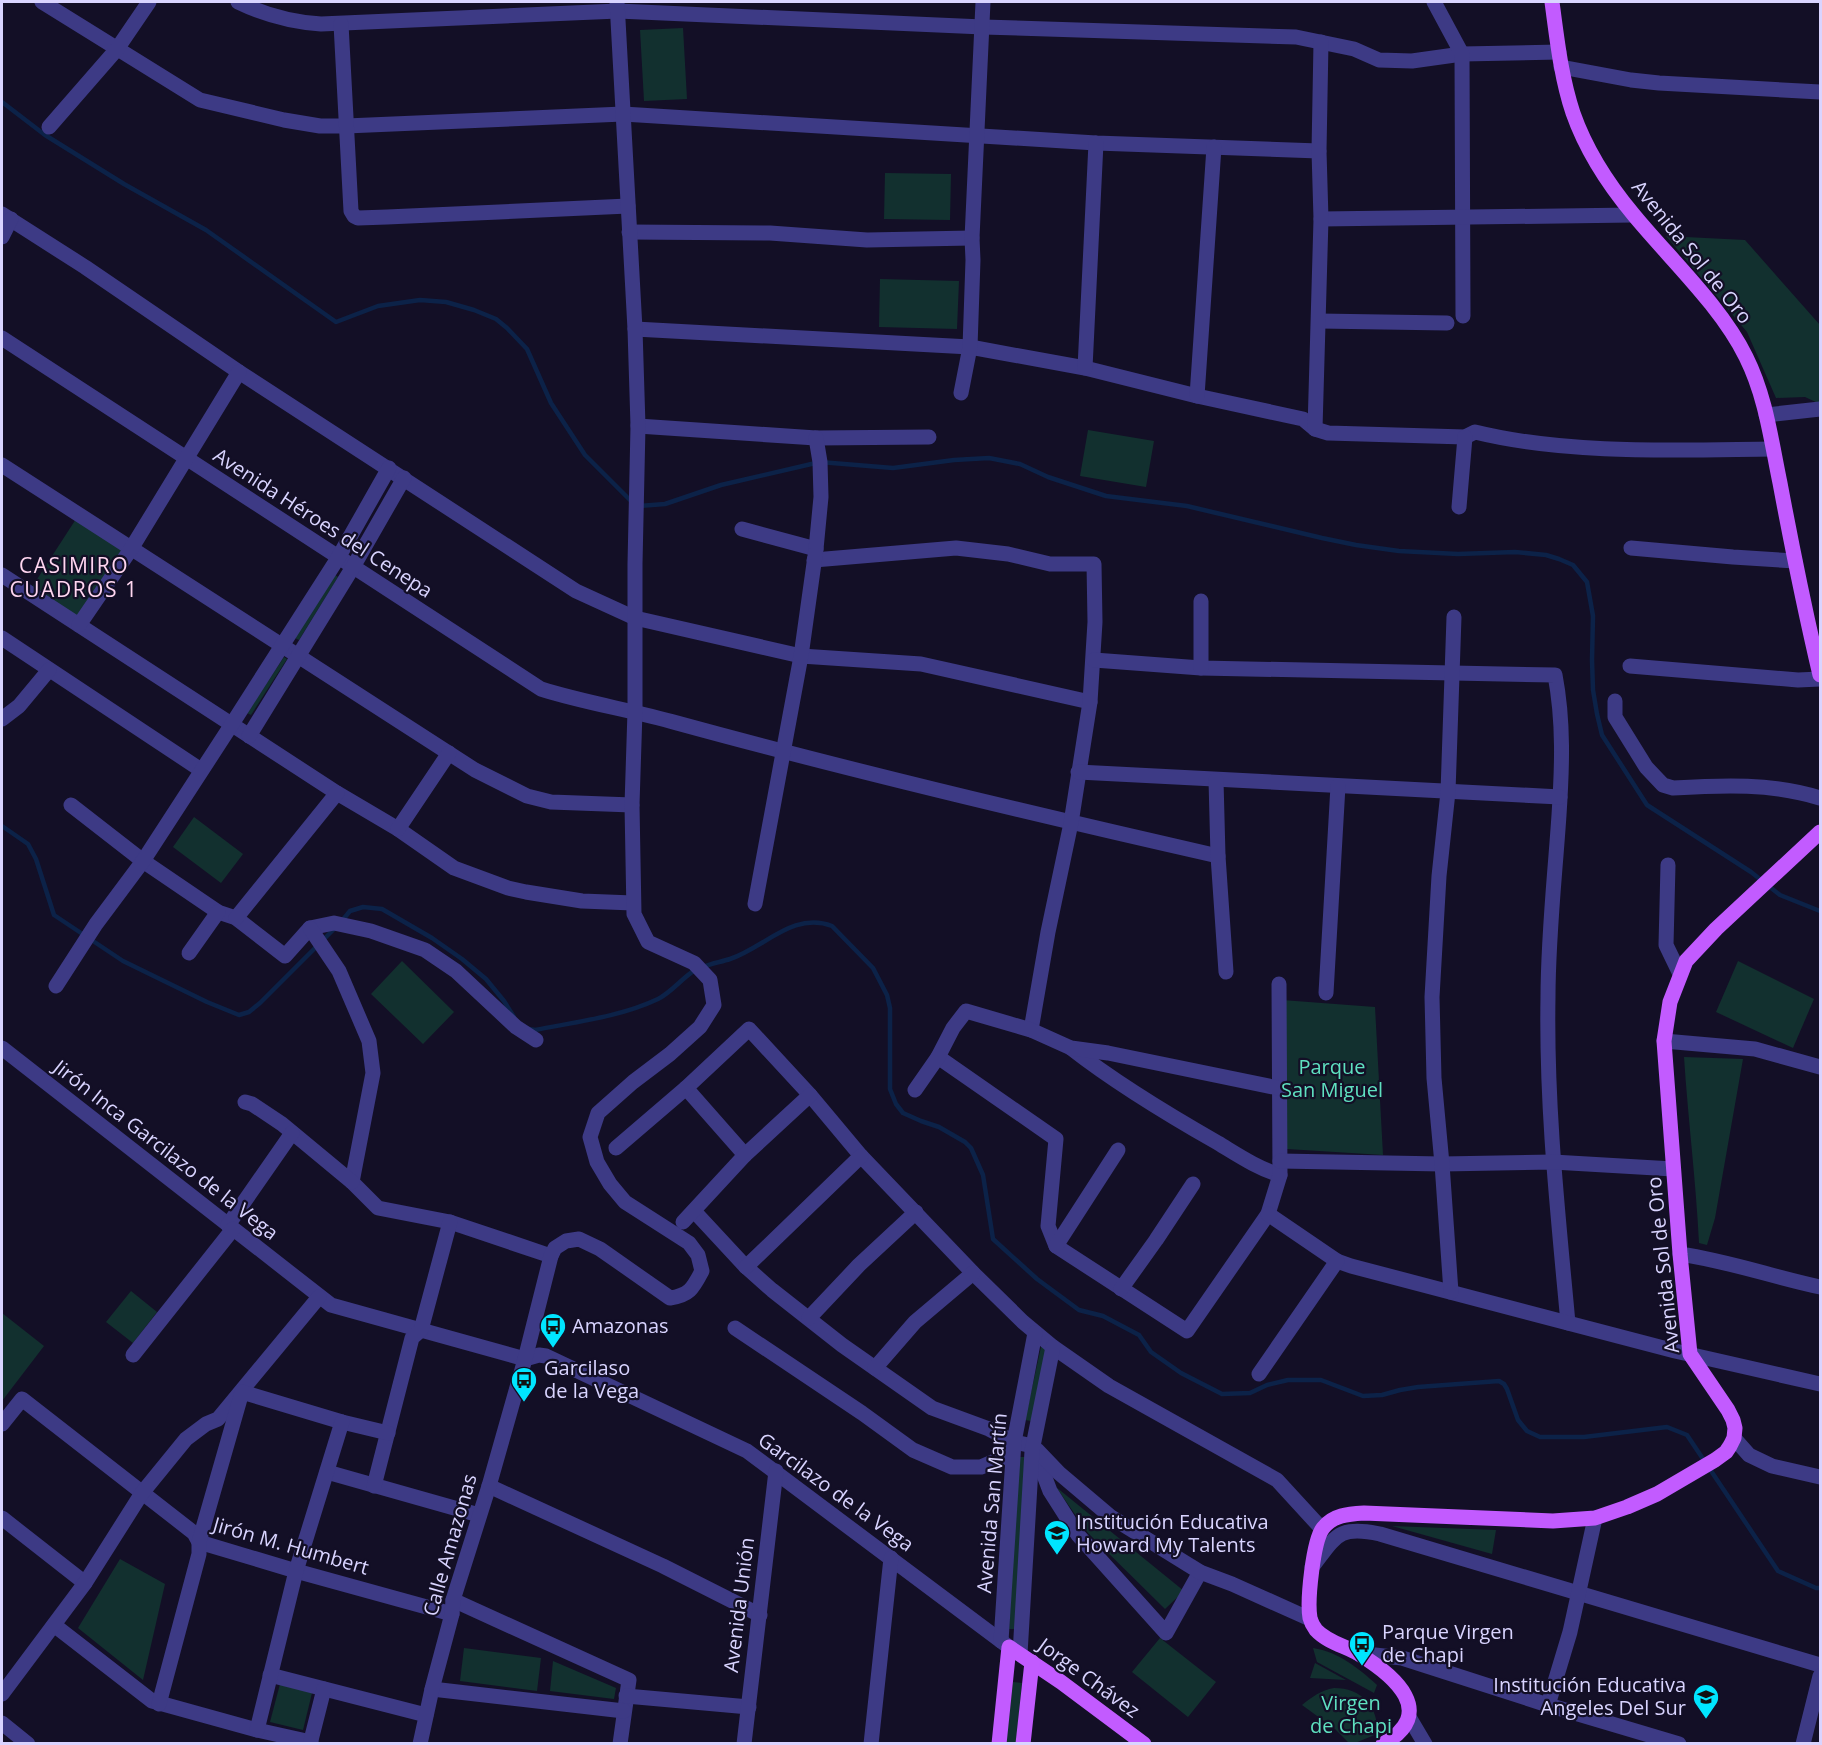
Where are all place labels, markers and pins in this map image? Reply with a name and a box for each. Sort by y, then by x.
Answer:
bus stop icon: Amazonas [538,1311,568,1349]
place label: Amazonas [572,1312,669,1339]
place label: Garcilaso de la Vega [544,1354,639,1404]
bus stop icon: Garcilaso de la Vega [509,1365,539,1403]
place label: Institución Educativa Howard My Talents [1076,1508,1269,1558]
school or university icon: Institución Educativa Howard My Talents [1042,1518,1072,1556]
place label: Parque Virgen de Chapi [1382,1618,1514,1668]
bus stop icon: Parque Virgen de Chapi [1347,1629,1377,1667]
place label: Institución Educativa Angeles Del Sur [1493,1671,1686,1721]
school or university icon: Institución Educativa Angeles Del Sur [1691,1682,1721,1720]

